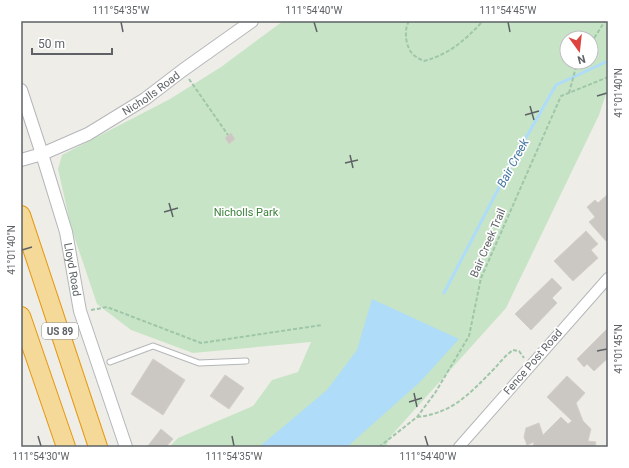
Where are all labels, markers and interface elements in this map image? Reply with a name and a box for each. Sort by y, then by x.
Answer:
text: 111°54'35"W [93,5,150,16]
text: 111°54'40"W [286,5,343,16]
text: 111°54'45"W [480,5,537,16]
scale bar [32,30,112,56]
north arrow [559,30,599,70]
text: 50 m [38,37,65,51]
text: N [576,52,587,67]
street label: Nicholls Road [120,68,182,118]
text: 41°01'40"N [613,68,624,118]
water label: Bair Creek [494,135,532,190]
park label: Nicholls Park [214,206,279,219]
street label: Bair Creek Trail [468,207,508,279]
text: 41°01'40"N [6,225,17,275]
street label: Lloyd Road [62,242,84,297]
road number: US 89 [42,323,78,339]
text: 41°01'45"N [613,324,624,374]
street label: Fence Post Road [501,327,565,397]
text: 111°54'30"W [13,451,70,462]
text: 111°54'35"W [206,451,263,462]
text: 111°54'40"W [400,451,457,462]

